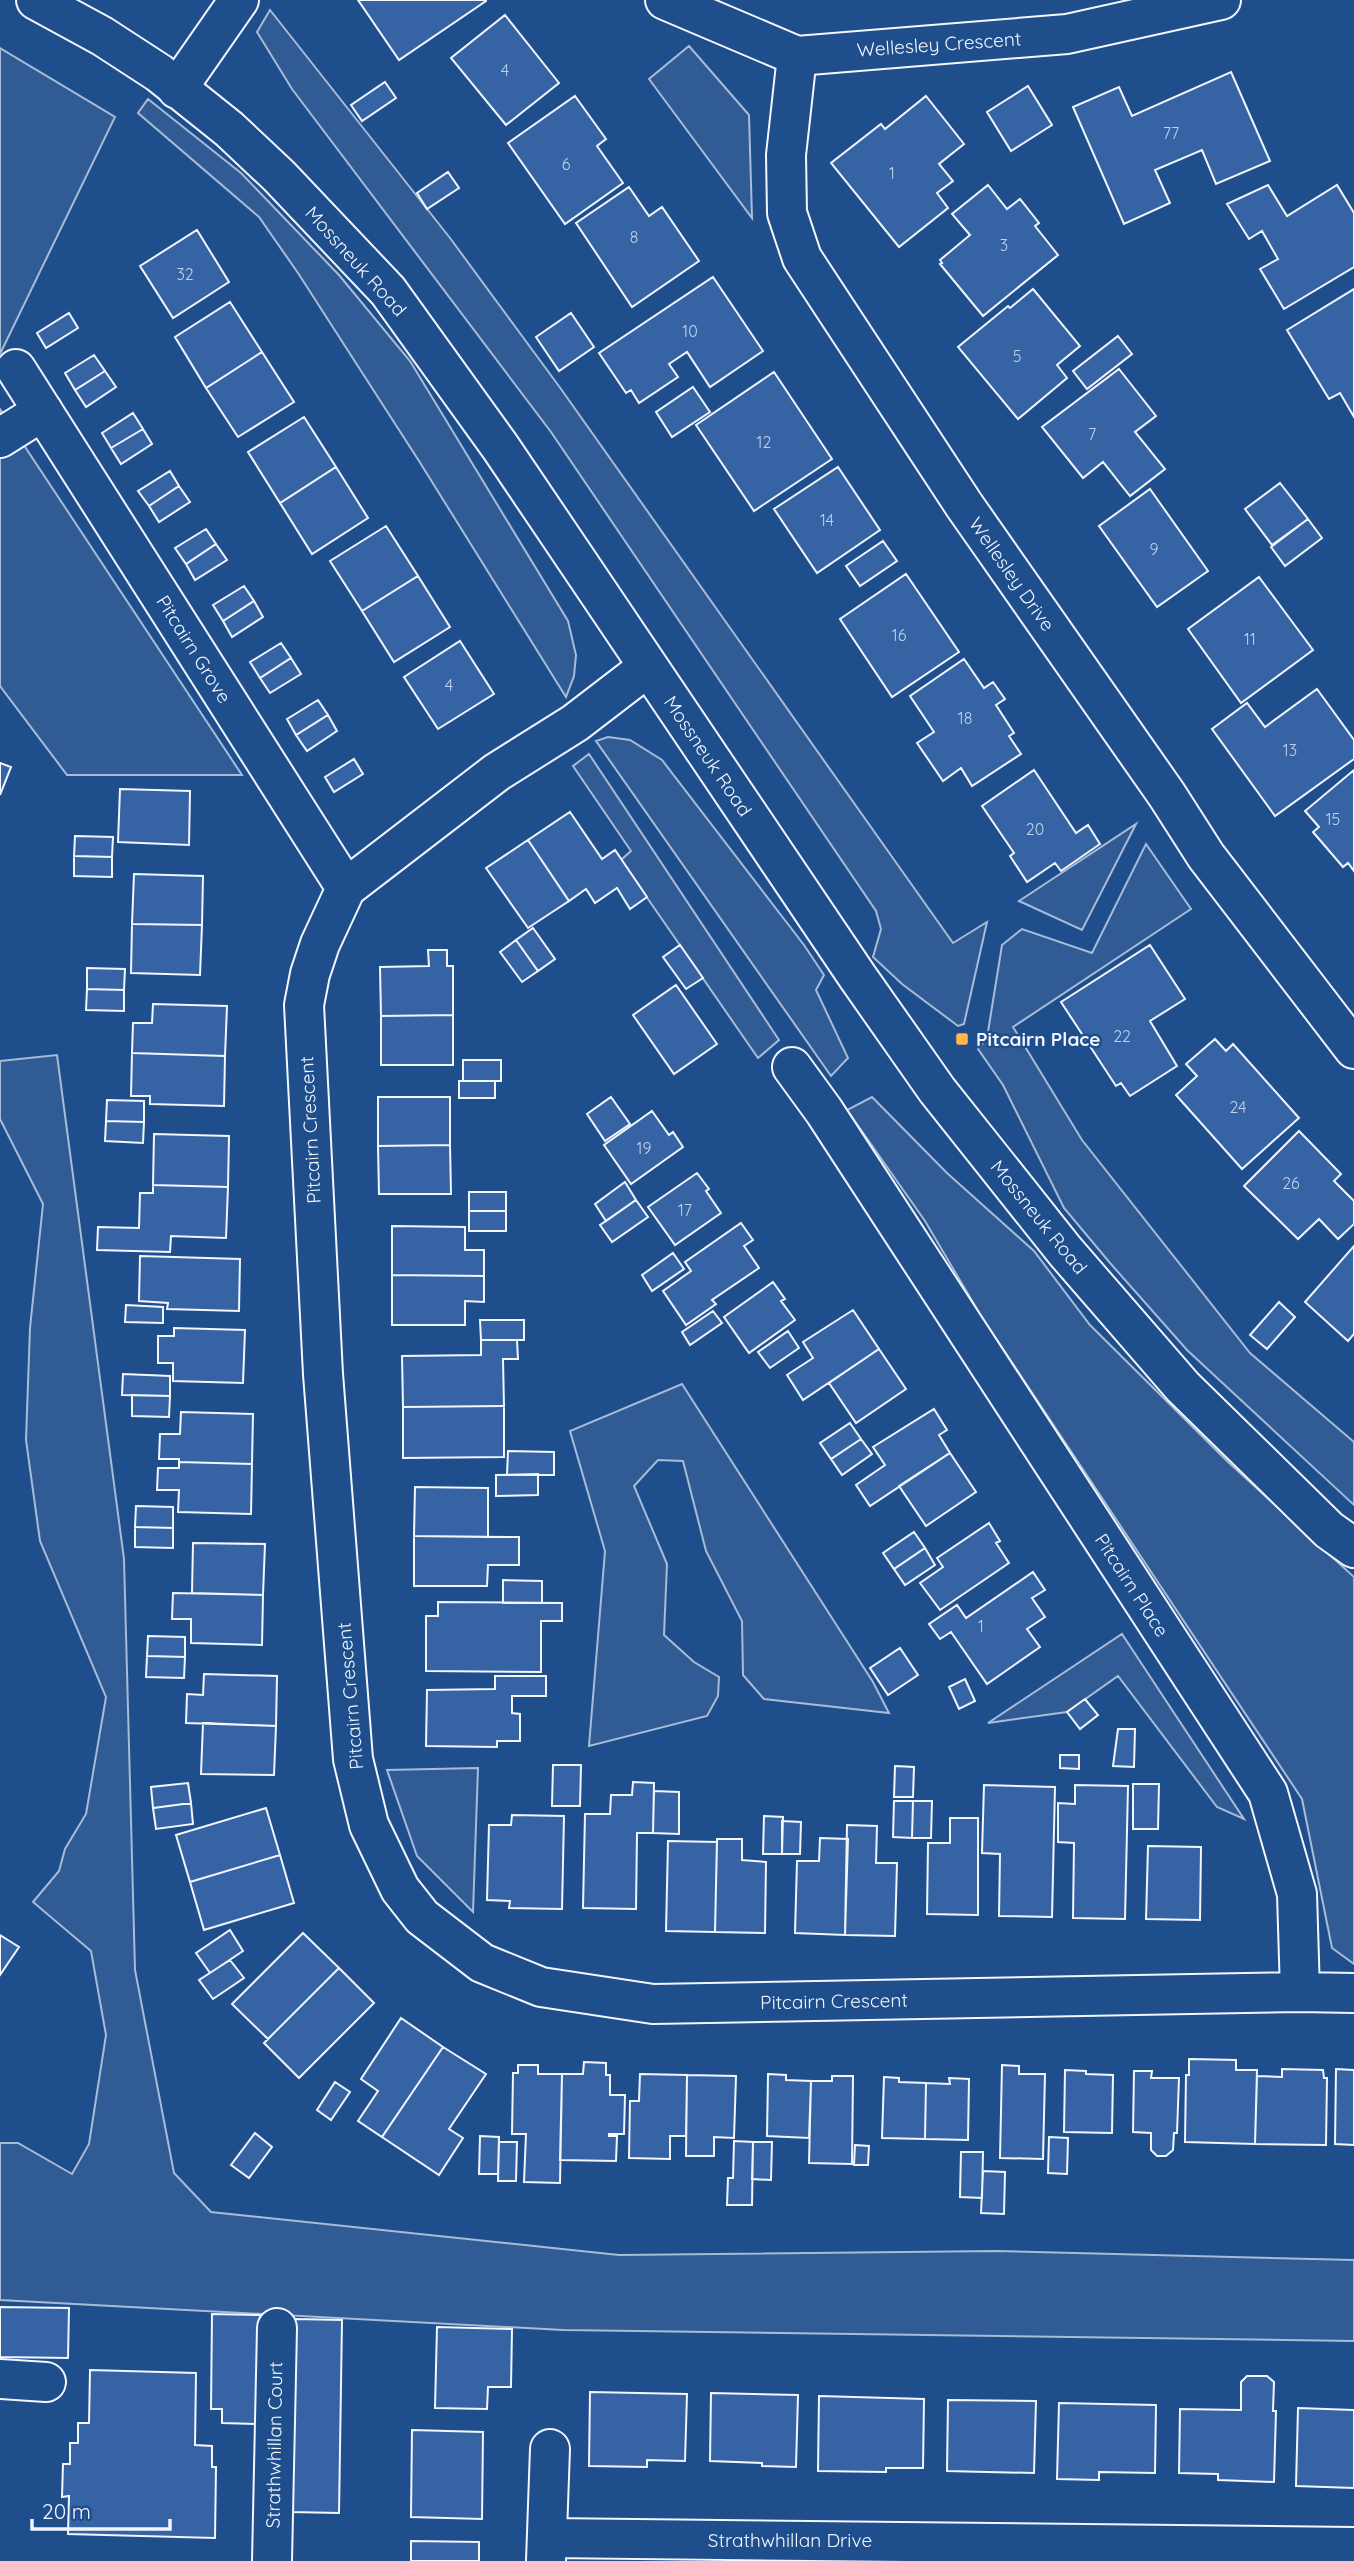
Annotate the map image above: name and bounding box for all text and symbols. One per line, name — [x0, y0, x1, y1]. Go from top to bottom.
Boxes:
street label: Wellesley Crescent — [856, 26, 1022, 62]
house number: 4 — [501, 60, 509, 80]
house number: 77 — [1163, 123, 1179, 143]
house number: 6 — [562, 154, 571, 174]
house number: 1 — [889, 163, 895, 183]
street label: Mossneuk Road — [300, 201, 412, 321]
house number: 8 — [630, 227, 638, 247]
house number: 3 — [1000, 235, 1008, 255]
house number: 32 — [176, 264, 194, 284]
house number: 10 — [682, 321, 698, 341]
house number: 5 — [1013, 346, 1021, 366]
house number: 7 — [1088, 424, 1096, 444]
house number: 12 — [757, 432, 772, 452]
house number: 14 — [820, 510, 834, 530]
street label: Wellesley Drive — [964, 512, 1060, 636]
house number: 9 — [1150, 539, 1159, 559]
street label: Pitcairn Grove — [151, 591, 237, 707]
house number: 16 — [892, 625, 907, 645]
house number: 11 — [1244, 629, 1256, 649]
house number: 4 — [445, 675, 453, 695]
street label: Mossneuk Road — [659, 691, 757, 821]
house number: 18 — [958, 708, 972, 728]
house number: 13 — [1283, 740, 1297, 760]
house number: 15 — [1326, 809, 1340, 829]
house number: 20 — [1026, 819, 1044, 839]
house number: 22 — [1113, 1026, 1131, 1046]
place label: Pitcairn Place — [976, 1027, 1100, 1051]
marker: Pitcairn Place — [954, 1031, 970, 1047]
street label: Pitcairn Crescent — [294, 1056, 326, 1204]
house number: 24 — [1229, 1097, 1247, 1117]
house number: 19 — [637, 1138, 651, 1158]
street label: Mossneuk Road — [986, 1155, 1092, 1279]
house number: 26 — [1282, 1173, 1300, 1193]
house number: 17 — [678, 1200, 692, 1220]
street label: Pitcairn Place — [1090, 1529, 1174, 1641]
house number: 1 — [978, 1616, 984, 1636]
street label: Pitcairn Crescent — [332, 1621, 368, 1771]
street label: Pitcairn Crescent — [760, 1988, 908, 2014]
street label: Strathwhillan Court — [261, 2361, 287, 2529]
scale bar — [32, 2488, 170, 2532]
text: 20 m — [42, 2498, 91, 2524]
street label: Strathwhillan Drive — [708, 2528, 872, 2552]

